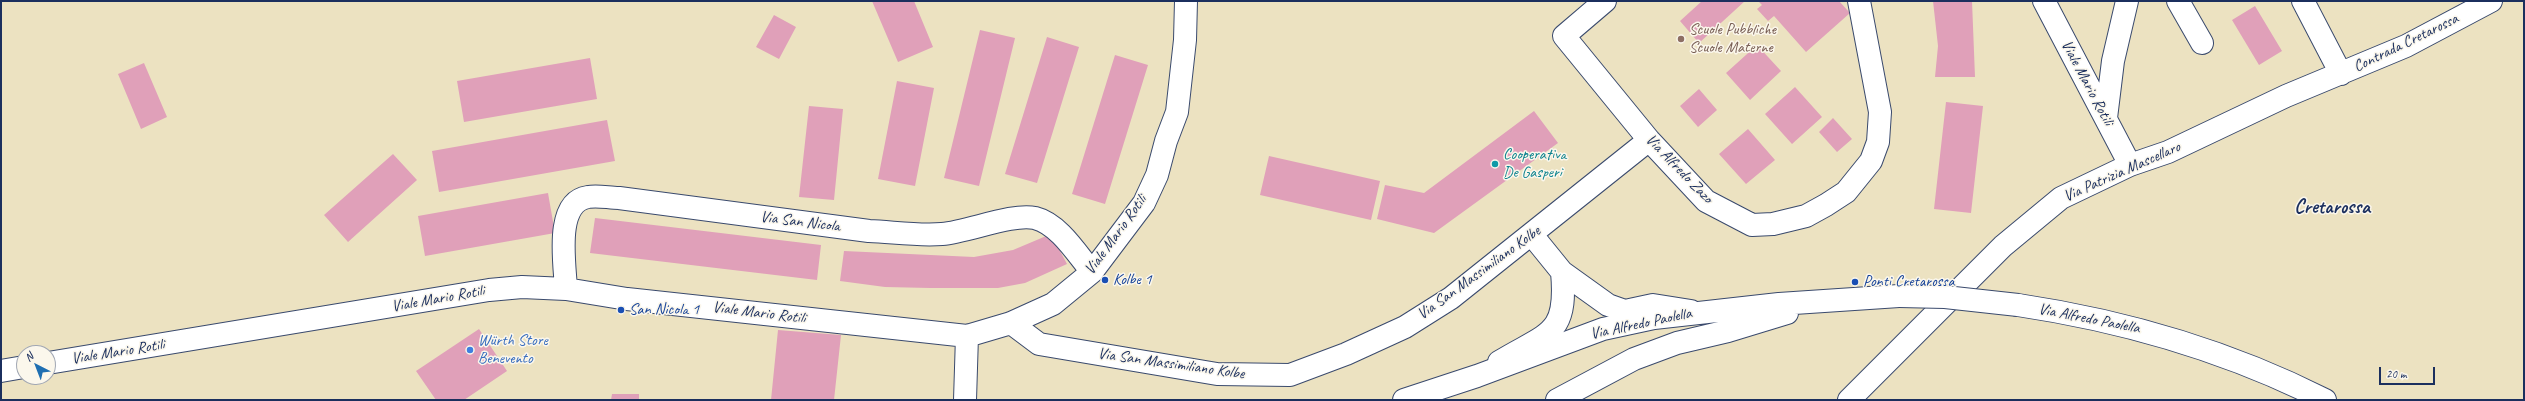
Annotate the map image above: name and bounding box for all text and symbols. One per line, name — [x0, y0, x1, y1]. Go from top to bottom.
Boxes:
street label: Contrada Cretarossa — [2351, 9, 2461, 77]
place label: Scuole Pubbliche Scuole Materne — [1689, 20, 1776, 58]
marker: Scuole Pubbliche Scuole Materne — [1676, 34, 1686, 44]
street label: Viale Mario Rotili — [2056, 37, 2118, 129]
street label: Via Alfredo Zazo — [1641, 130, 1717, 208]
street label: Via Patrizia Mascellaro — [2061, 138, 2183, 206]
place label: Cooperativa De Gasperi — [1503, 145, 1566, 183]
marker: Cooperativa De Gasperi — [1490, 159, 1500, 169]
street label: Viale Mario Rotili — [1081, 191, 1151, 279]
district label: Cretarossa — [2294, 196, 2370, 220]
street label: Via San Nicola — [759, 208, 841, 236]
street label: Via San Massimiliano Kolbe — [1414, 222, 1544, 324]
place label: Kolbe 1 — [1113, 270, 1152, 290]
place label: Ponti Cretarossa — [1863, 272, 1954, 292]
marker: Kolbe 1 — [1100, 275, 1110, 285]
marker: Ponti Cretarossa — [1850, 277, 1860, 287]
street label: Viale Mario Rotili — [390, 281, 486, 317]
street label: Viale Mario Rotili — [711, 298, 807, 328]
place label: San Nicola 1 — [629, 300, 699, 320]
street label: Via Alfredo Paolella — [2037, 300, 2141, 338]
street label: Via Alfredo Paolella — [1589, 304, 1693, 344]
marker: San Nicola 1 — [616, 305, 626, 315]
place label: Würth Store Benevento — [478, 331, 548, 369]
street label: Viale Mario Rotili — [70, 335, 166, 369]
street label: Via San Massimiliano Kolbe — [1097, 344, 1245, 384]
north arrow — [16, 345, 56, 385]
marker: Würth Store Benevento — [465, 345, 475, 355]
text: N — [21, 349, 36, 364]
scale bar — [2381, 359, 2437, 385]
text: 20 m — [2386, 366, 2406, 382]

